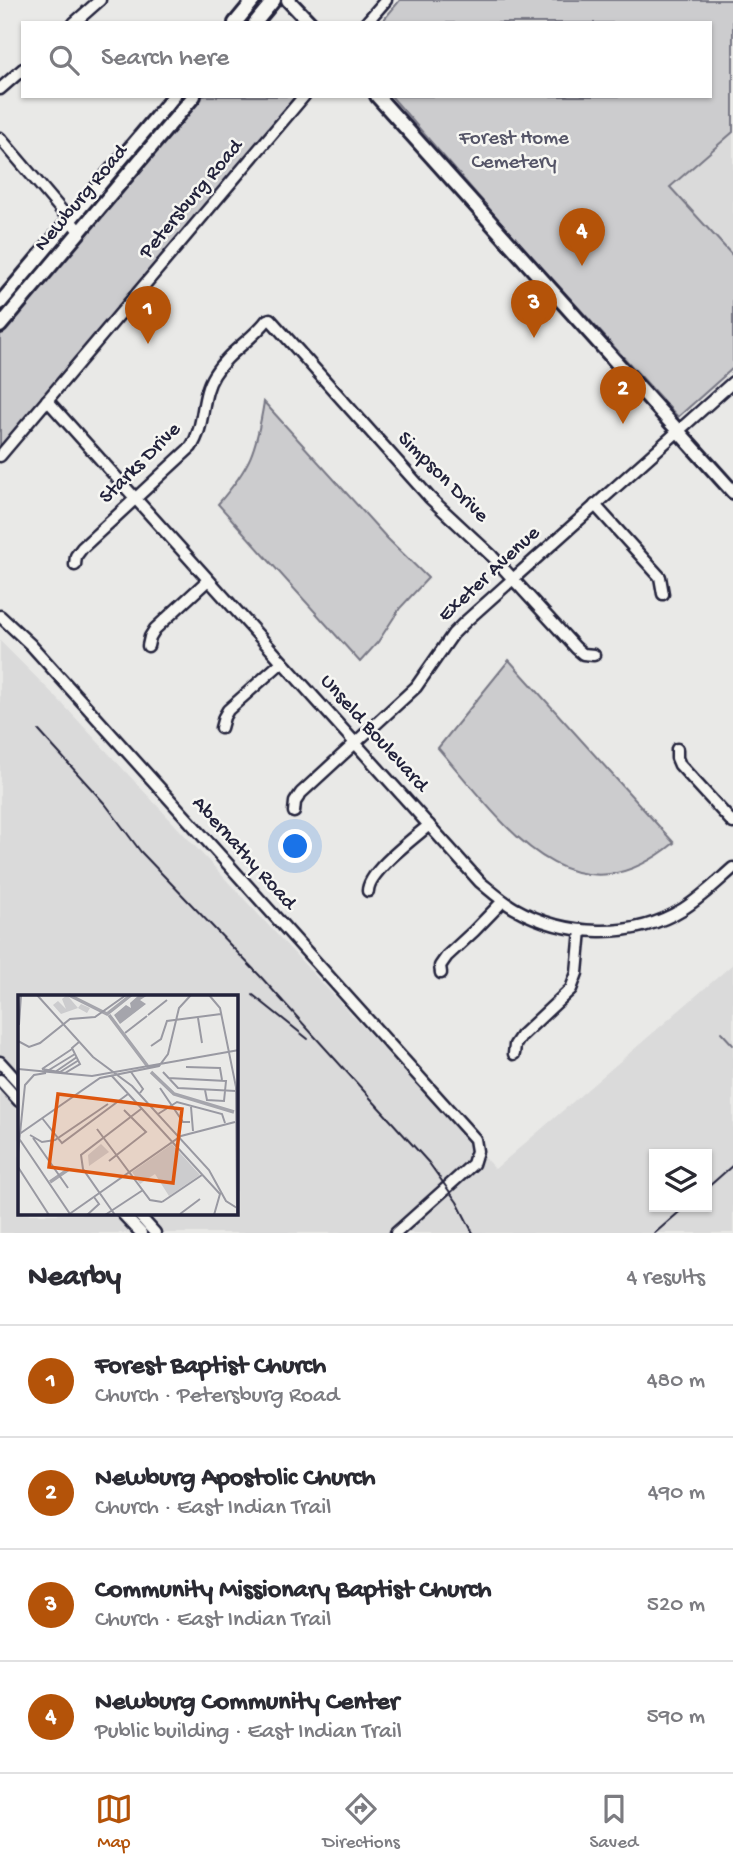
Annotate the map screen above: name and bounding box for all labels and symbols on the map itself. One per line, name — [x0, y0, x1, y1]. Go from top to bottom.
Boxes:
park label: Forest Home Cemetery — [458, 127, 570, 176]
street label: Petersburg Road — [134, 134, 250, 266]
street label: Newburg Road — [30, 139, 135, 258]
pin: 4 — [559, 208, 605, 266]
pin: 3 — [511, 280, 557, 338]
pin: 1 — [125, 286, 171, 344]
pin: 2 — [600, 366, 646, 424]
street label: Starks Drive — [95, 417, 188, 510]
street label: Simpson Drive — [391, 427, 494, 530]
street label: Exeter Avenue — [434, 521, 547, 628]
street label: Unseld Boulevard — [313, 670, 434, 799]
street label: Abernathy Road — [185, 792, 302, 917]
your location — [278, 829, 312, 863]
inset map — [18, 995, 238, 1216]

